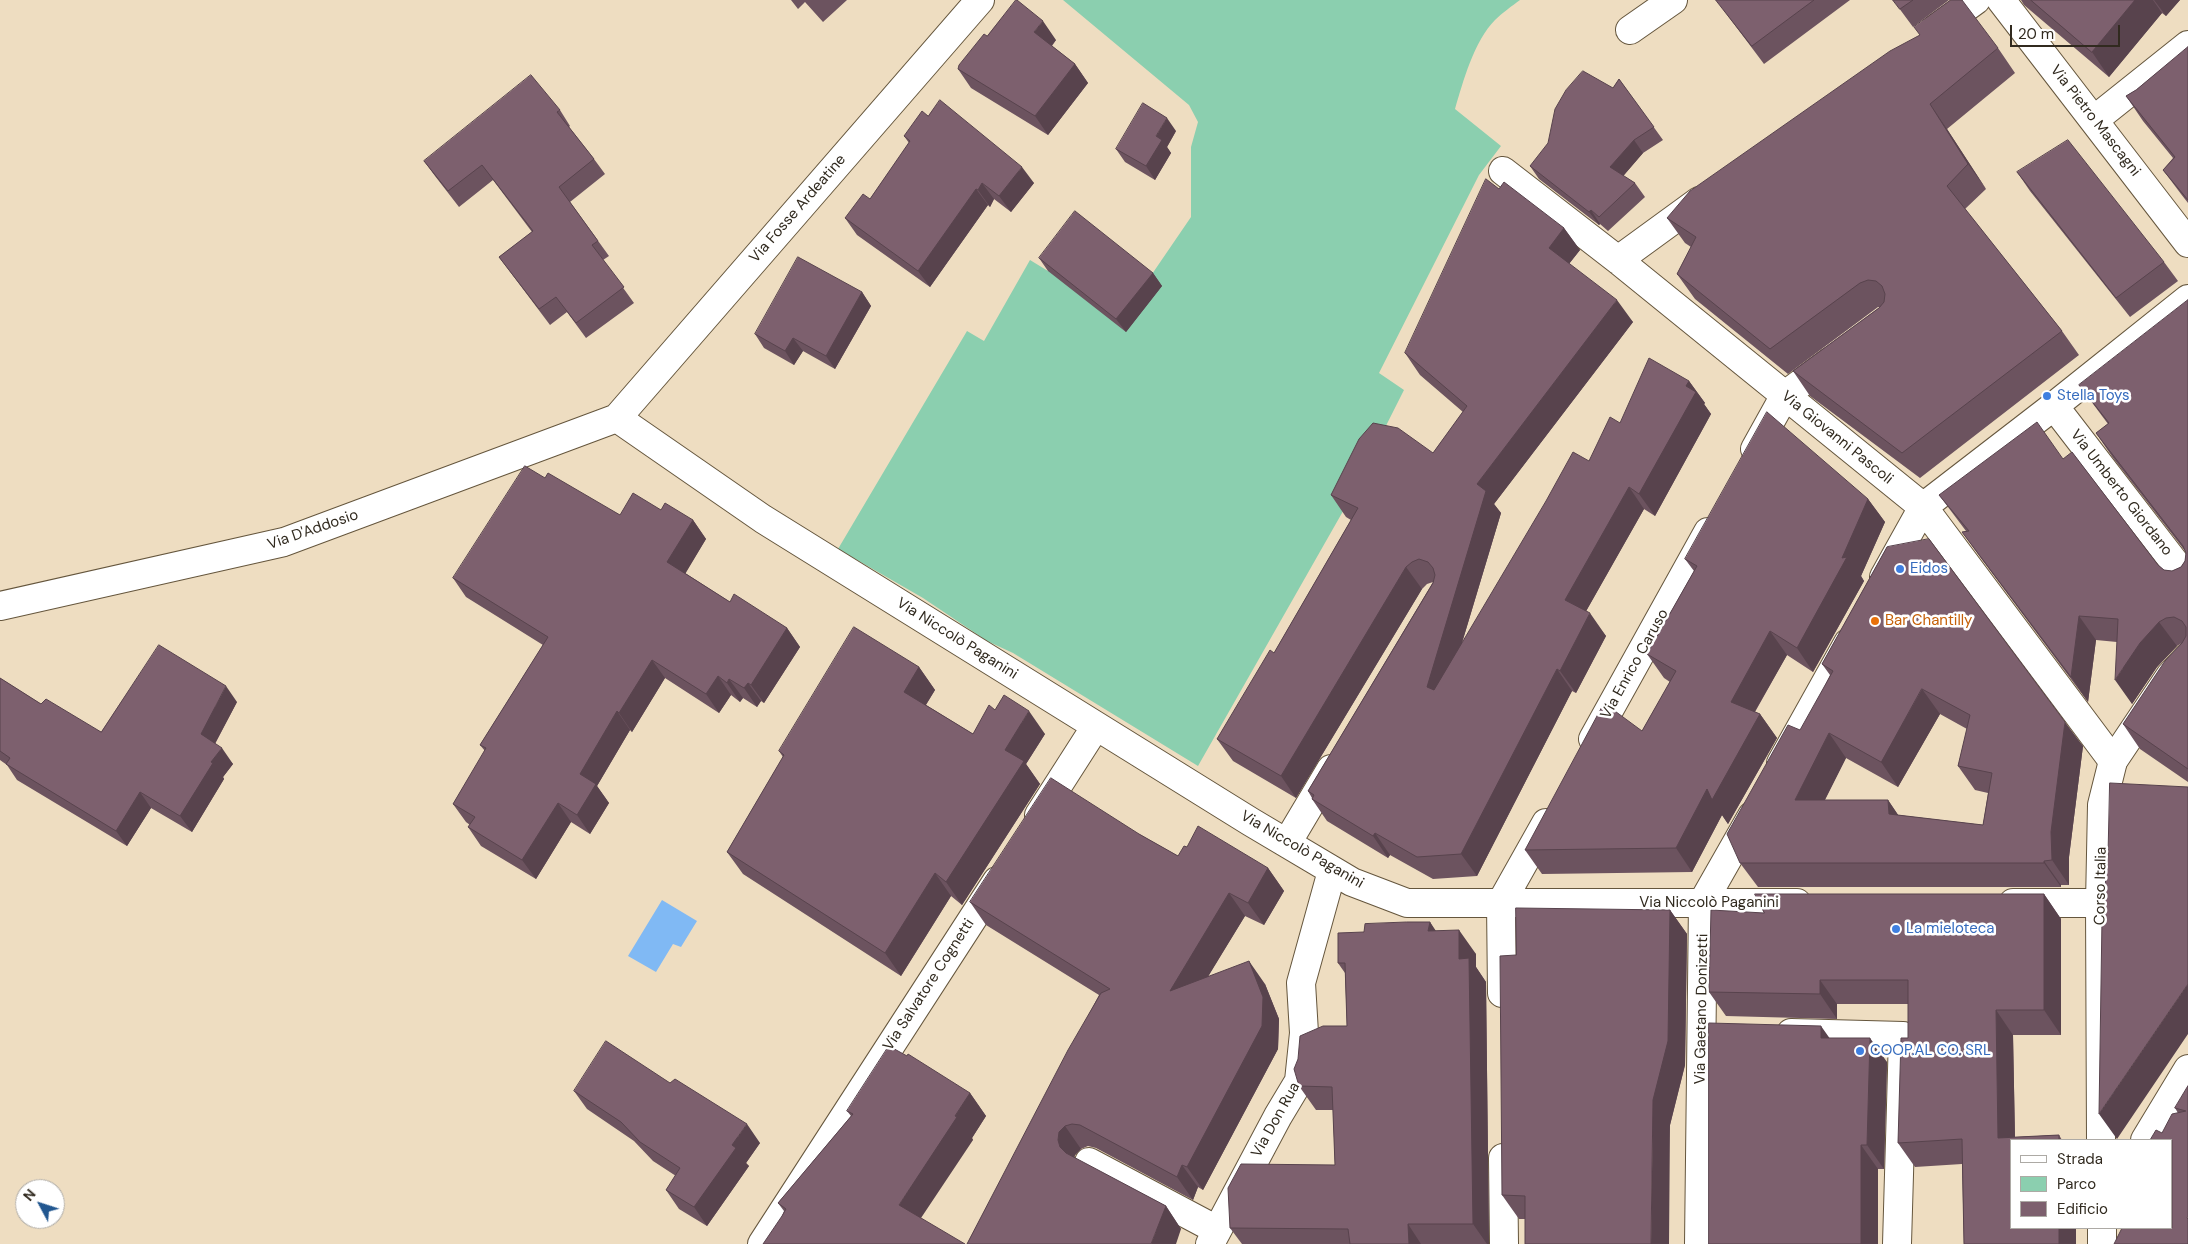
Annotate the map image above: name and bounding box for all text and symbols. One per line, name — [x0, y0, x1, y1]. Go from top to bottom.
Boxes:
scale bar — [2013, 15, 2123, 47]
text: 20 m — [2018, 24, 2054, 44]
street label: Via Pietro Mascagni — [2046, 62, 2144, 180]
street label: Via Fosse Ardeatine — [746, 151, 850, 267]
place label: Stella Toys — [2057, 387, 2130, 405]
street label: Via Giovanni Pascoli — [1778, 388, 1896, 488]
marker: Stella Toys — [2041, 390, 2053, 402]
street label: Via Umberto Giordano — [2066, 426, 2176, 560]
street label: Via D'Addosio — [265, 506, 361, 554]
place label: Eidos — [1910, 560, 1948, 578]
marker: Eidos — [1894, 563, 1906, 575]
street label: Via Niccolò Paganini — [893, 594, 1021, 684]
street label: Via Enrico Caruso — [1597, 606, 1673, 722]
place label: Bar Chantilly — [1885, 612, 1972, 630]
marker: Bar Chantilly — [1869, 615, 1881, 627]
street label: Via Niccolò Paganini — [1237, 807, 1367, 893]
street label: Corso Italia — [2091, 847, 2111, 925]
street label: Via Niccolò Paganini — [1639, 894, 1779, 912]
street label: Via Salvatore Cognetti — [880, 916, 978, 1054]
place label: La mieloteca — [1906, 920, 1994, 938]
marker: La mieloteca — [1890, 923, 1902, 935]
street label: Via Gaetano Donizetti — [1692, 933, 1712, 1085]
place label: COOP.AL CO. SRL — [1870, 1042, 1991, 1060]
marker: COOP.AL CO. SRL — [1854, 1045, 1866, 1057]
street label: Via Don Rua — [1248, 1079, 1304, 1161]
legend — [2010, 1139, 2173, 1229]
text: Strada — [2057, 1149, 2103, 1169]
text: Parco — [2057, 1174, 2096, 1194]
north arrow — [15, 1179, 65, 1229]
text: N — [19, 1185, 39, 1205]
text: Edificio — [2057, 1199, 2108, 1219]

